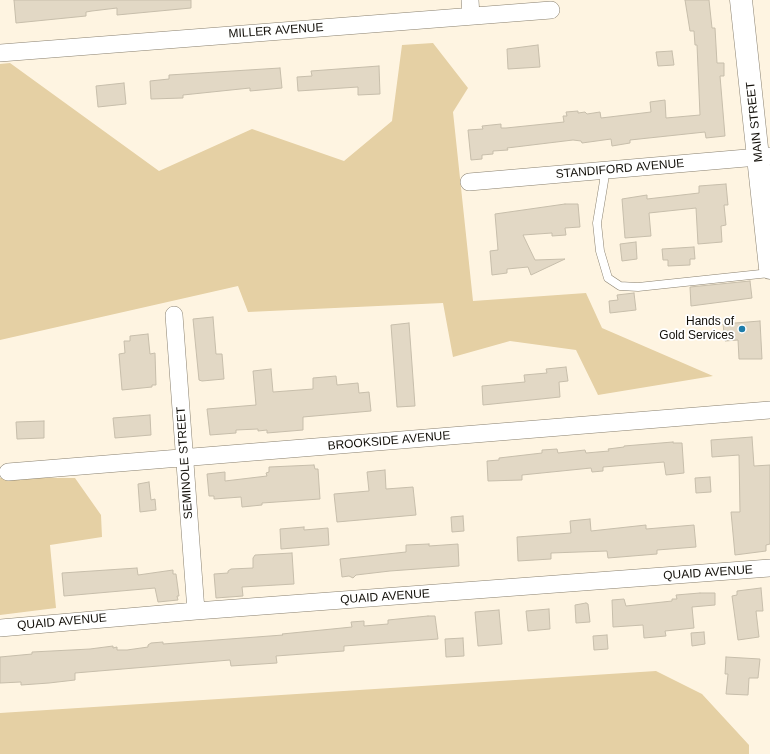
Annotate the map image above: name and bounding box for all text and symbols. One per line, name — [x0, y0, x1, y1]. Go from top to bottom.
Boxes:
street label: MILLER AVENUE — [228, 20, 324, 42]
street label: MAIN STREET — [744, 81, 766, 163]
street label: STANDIFORD AVENUE — [555, 156, 685, 182]
place label: Hands of Gold Services — [659, 315, 734, 343]
marker: Hands of Gold Services — [737, 324, 747, 334]
street label: SEMINOLE STREET — [174, 406, 196, 520]
street label: BROOKSIDE AVENUE — [327, 428, 451, 454]
street label: QUAID AVENUE — [663, 563, 753, 583]
street label: QUAID AVENUE — [340, 587, 430, 607]
street label: QUAID AVENUE — [17, 611, 107, 633]

